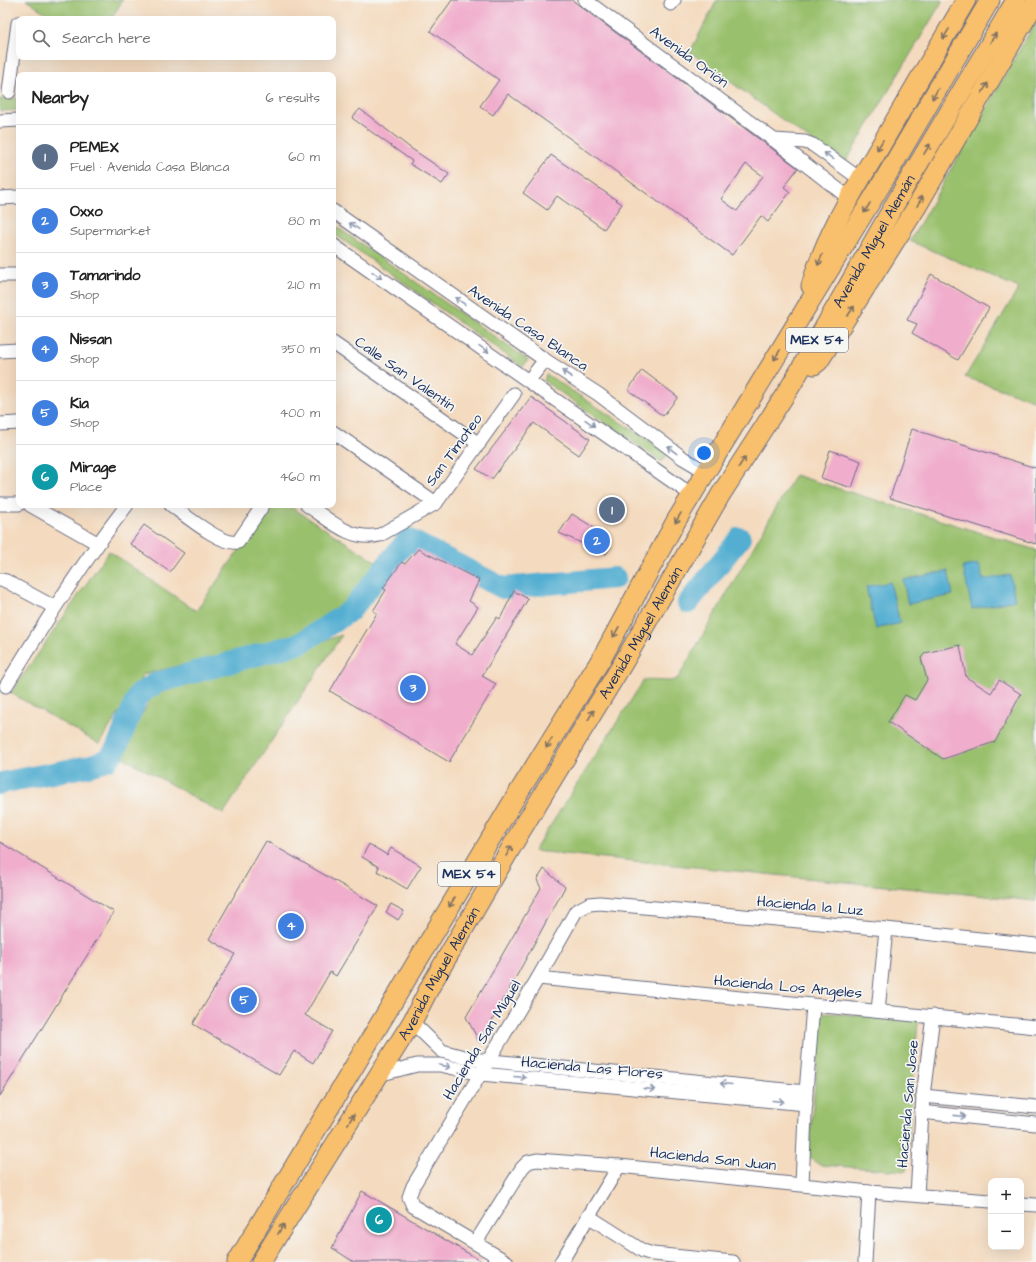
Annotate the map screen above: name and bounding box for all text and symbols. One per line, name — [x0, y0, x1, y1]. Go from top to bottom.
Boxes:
search box — [16, 16, 336, 60]
street label: Avenida Orión — [645, 21, 733, 93]
icon: search — [30, 27, 52, 49]
text: Search here — [62, 28, 151, 49]
one-way arrow — [942, 28, 950, 40]
one-way arrow — [990, 32, 998, 44]
one-way arrow — [982, 82, 990, 94]
text: Nearby — [32, 86, 89, 110]
one-way arrow — [930, 88, 938, 100]
text: 6 results — [265, 89, 320, 107]
text: PEMEX — [70, 137, 119, 158]
one-way arrow — [876, 139, 884, 151]
one-way arrow — [923, 144, 931, 155]
text: 1 — [44, 148, 46, 166]
text: 60 m — [288, 148, 320, 166]
one-way arrow — [823, 152, 834, 161]
text: Fuel · Avenida Casa Blanca — [70, 158, 229, 176]
street label: Avenida Miguel Alemán — [827, 170, 920, 311]
one-way arrow — [917, 195, 925, 207]
text: Oxxo — [70, 201, 103, 222]
one-way arrow — [863, 202, 871, 213]
text: 2 — [41, 212, 49, 230]
text: 80 m — [288, 212, 320, 230]
text: Supermarket — [70, 222, 151, 240]
one-way arrow — [348, 222, 359, 230]
one-way arrow — [815, 254, 823, 266]
text: Tamarindo — [70, 265, 140, 286]
one-way arrow — [371, 271, 382, 279]
text: 3 — [42, 276, 48, 294]
text: 210 m — [287, 276, 320, 294]
street label: Avenida Casa Blanca — [464, 280, 593, 376]
text: Shop — [70, 286, 99, 304]
one-way arrow — [455, 297, 466, 305]
one-way arrow — [847, 306, 855, 317]
road number: MEX 54 — [786, 328, 848, 352]
text: Nissan — [70, 329, 112, 350]
street label: Calle San Valentín — [350, 331, 460, 417]
text: 4 — [41, 340, 49, 358]
text: 350 m — [281, 340, 320, 358]
one-way arrow — [478, 345, 489, 353]
one-way arrow — [773, 349, 781, 361]
text: Shop — [70, 350, 99, 368]
one-way arrow — [561, 370, 573, 378]
text: Kia — [70, 393, 89, 414]
text: 5 — [40, 404, 50, 422]
text: 400 m — [279, 404, 320, 422]
street label: San Timoteo — [420, 409, 488, 491]
text: Shop — [70, 414, 99, 432]
one-way arrow — [584, 419, 595, 427]
your location — [694, 443, 714, 463]
one-way arrow — [667, 446, 678, 454]
text: Mirage — [70, 457, 116, 478]
one-way arrow — [738, 457, 746, 468]
text: 6 — [41, 468, 49, 486]
text: 460 m — [279, 468, 320, 486]
text: Place — [70, 478, 102, 496]
pin: 1 — [599, 495, 625, 525]
one-way arrow — [673, 512, 681, 524]
pin: 2 — [584, 526, 610, 556]
street label: Avenida Miguel Alemán — [593, 562, 688, 703]
one-way arrow — [612, 626, 619, 638]
pin: 3 — [400, 673, 426, 703]
one-way arrow — [588, 709, 596, 721]
one-way arrow — [545, 737, 553, 748]
one-way arrow — [506, 845, 514, 857]
road number: MEX 54 — [438, 862, 500, 886]
street label: Hacienda la Luz — [756, 891, 865, 921]
one-way arrow — [448, 896, 456, 908]
street label: Avenida Miguel Alemán — [393, 902, 485, 1044]
pin: 4 — [278, 911, 304, 941]
street label: Hacienda Los Angeles — [713, 970, 863, 1005]
street label: Hacienda San Miguel — [438, 976, 527, 1105]
pin: 5 — [231, 985, 257, 1015]
street label: Hacienda San Jose — [892, 1039, 924, 1169]
street label: Hacienda Las Flores — [520, 1051, 664, 1085]
one-way arrow — [438, 1062, 451, 1070]
one-way arrow — [513, 1074, 526, 1081]
one-way arrow — [719, 1080, 732, 1088]
one-way arrow — [642, 1086, 655, 1093]
one-way arrow — [771, 1097, 784, 1105]
one-way arrow — [953, 1112, 966, 1120]
one-way arrow — [347, 1113, 355, 1125]
street label: Hacienda San Juan — [649, 1142, 778, 1176]
map controls — [988, 1178, 1024, 1250]
button: + — [988, 1178, 1024, 1214]
pin: 6 — [366, 1205, 392, 1235]
button: − — [988, 1214, 1024, 1250]
one-way arrow — [278, 1223, 286, 1235]

